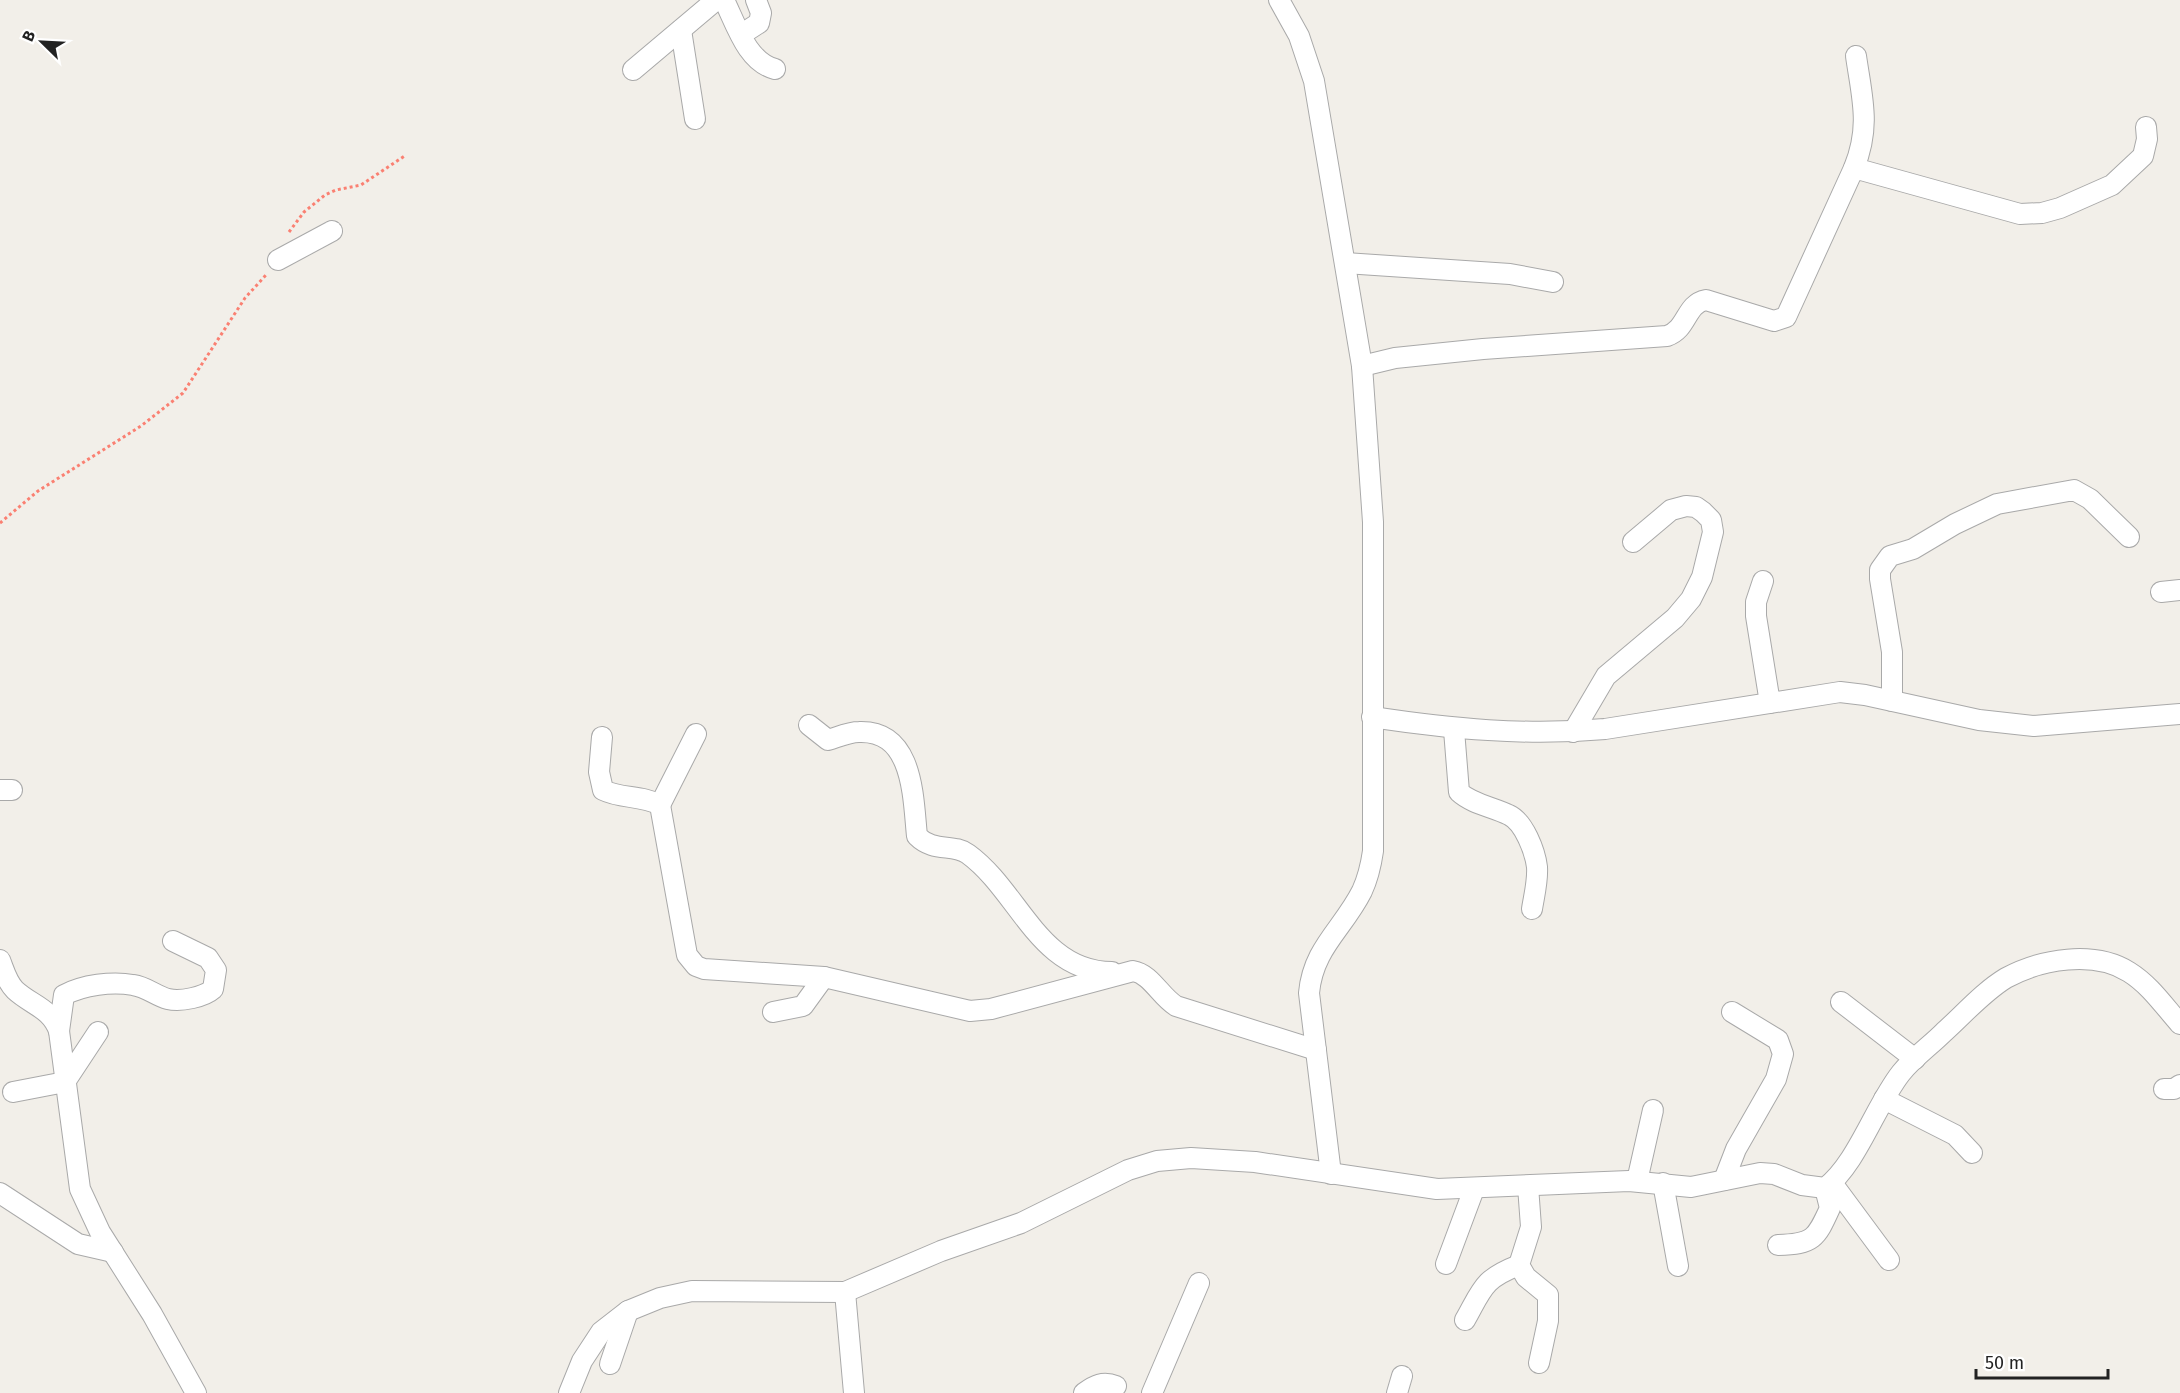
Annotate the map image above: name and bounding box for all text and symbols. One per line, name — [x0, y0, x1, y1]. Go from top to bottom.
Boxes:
north arrow — [12, 12, 72, 72]
text: B — [18, 28, 39, 44]
scale bar — [1976, 1342, 2108, 1380]
text: 50 m — [1985, 1352, 2024, 1374]

